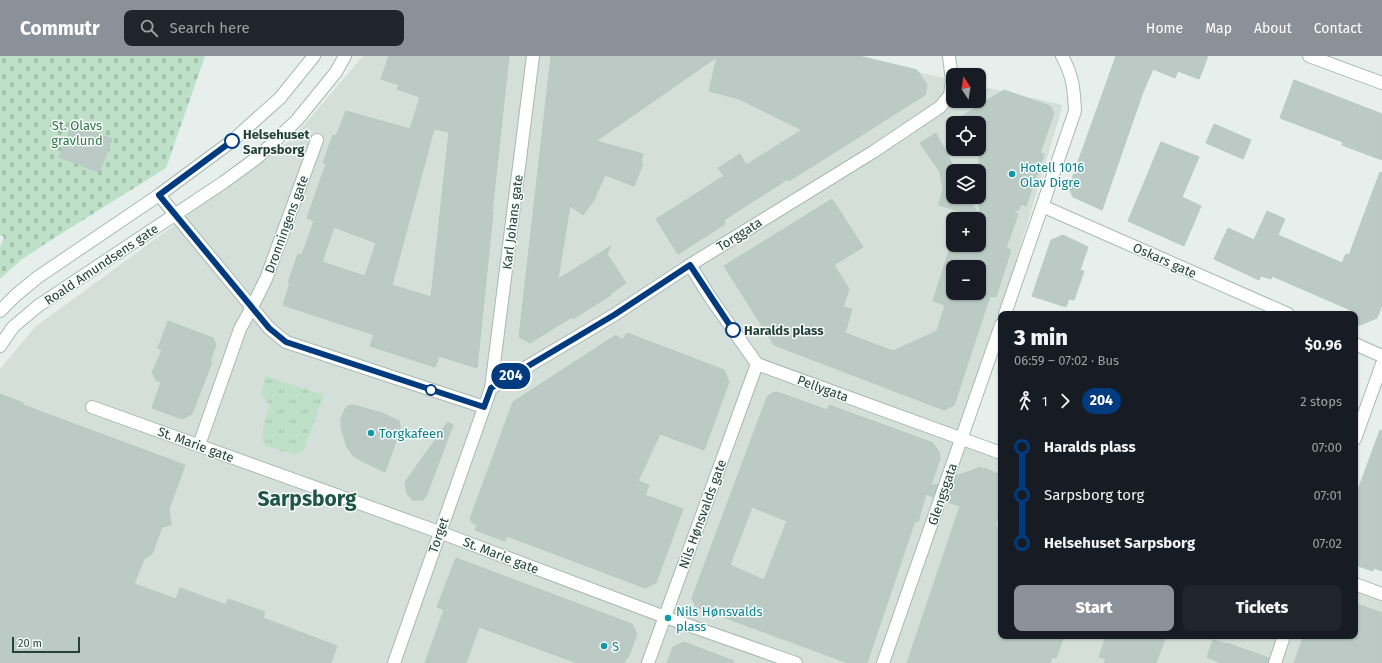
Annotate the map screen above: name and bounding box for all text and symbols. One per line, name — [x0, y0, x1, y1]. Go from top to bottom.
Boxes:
search box — [124, 10, 404, 46]
text: Commutr — [20, 17, 100, 40]
icon: search — [138, 17, 160, 39]
text: Search here — [170, 19, 250, 37]
text: Home — [1146, 20, 1183, 37]
text: Map — [1205, 20, 1232, 37]
text: About — [1254, 20, 1292, 37]
text: Contact — [1314, 20, 1362, 37]
north arrow — [946, 68, 986, 108]
map controls — [946, 68, 986, 300]
button: locate — [946, 116, 986, 156]
park label: St. Olavs gravlund — [51, 118, 103, 148]
place label: Helsehuset Sarpsborg — [243, 127, 311, 157]
marker: Helsehuset Sarpsborg — [224, 133, 240, 149]
place label: Hotell 1016 Olav Digre — [1020, 160, 1084, 190]
button: layers — [946, 164, 986, 204]
marker: Hotell 1016 Olav Digre — [1007, 169, 1017, 179]
street label: Dronningens gate — [262, 173, 311, 275]
street label: Karl Johans gate — [499, 174, 526, 270]
button: + — [946, 212, 986, 252]
street label: Torggata — [714, 215, 765, 254]
street label: Roald Amundsens gate — [42, 221, 161, 308]
street label: Oskars gate — [1131, 240, 1199, 281]
button: − — [946, 260, 986, 300]
marker: Haralds plass — [725, 322, 741, 338]
place label: Haralds plass — [744, 323, 824, 338]
text: 3 min — [1014, 324, 1068, 351]
text: $0.96 — [1305, 336, 1342, 354]
text: 06:59 – 07:02 · Bus — [1014, 353, 1119, 368]
line badge: 204 — [488, 363, 534, 389]
text: 204 — [499, 367, 523, 384]
street label: Pellygata — [795, 372, 850, 405]
unlabelled marker — [425, 384, 437, 396]
icon: walk — [1014, 390, 1036, 412]
icon: forward — [1054, 390, 1076, 412]
text: 204 — [1090, 392, 1113, 409]
text: 1 — [1042, 394, 1048, 409]
text: 2 stops — [1300, 394, 1342, 409]
street label: St. Marie gate — [156, 424, 236, 465]
place label: Torgkafeen — [379, 426, 444, 441]
marker: Torgkafeen — [366, 428, 376, 438]
text: Haralds plass — [1044, 438, 1136, 456]
text: 07:00 — [1312, 440, 1342, 455]
street label: Nils Hønsvalds gate — [676, 458, 729, 571]
street label: Glengsgata — [925, 461, 960, 527]
district label: Sarpsborg — [257, 486, 357, 512]
text: Sarpsborg torg — [1044, 486, 1144, 504]
text: 07:01 — [1314, 488, 1342, 503]
street label: Torget — [425, 515, 452, 555]
street label: St. Marie gate — [461, 534, 541, 577]
text: Helsehuset Sarpsborg — [1044, 534, 1195, 552]
text: 07:02 — [1313, 536, 1342, 551]
button: Start — [1014, 585, 1174, 631]
button: Tickets — [1182, 585, 1342, 631]
place label: Nils Hønsvalds plass — [676, 604, 763, 634]
marker: Nils Hønsvalds plass — [663, 613, 673, 623]
scale bar — [12, 635, 80, 654]
text: 20 m — [18, 637, 42, 650]
place label: S — [612, 639, 619, 654]
marker: S — [599, 641, 609, 651]

